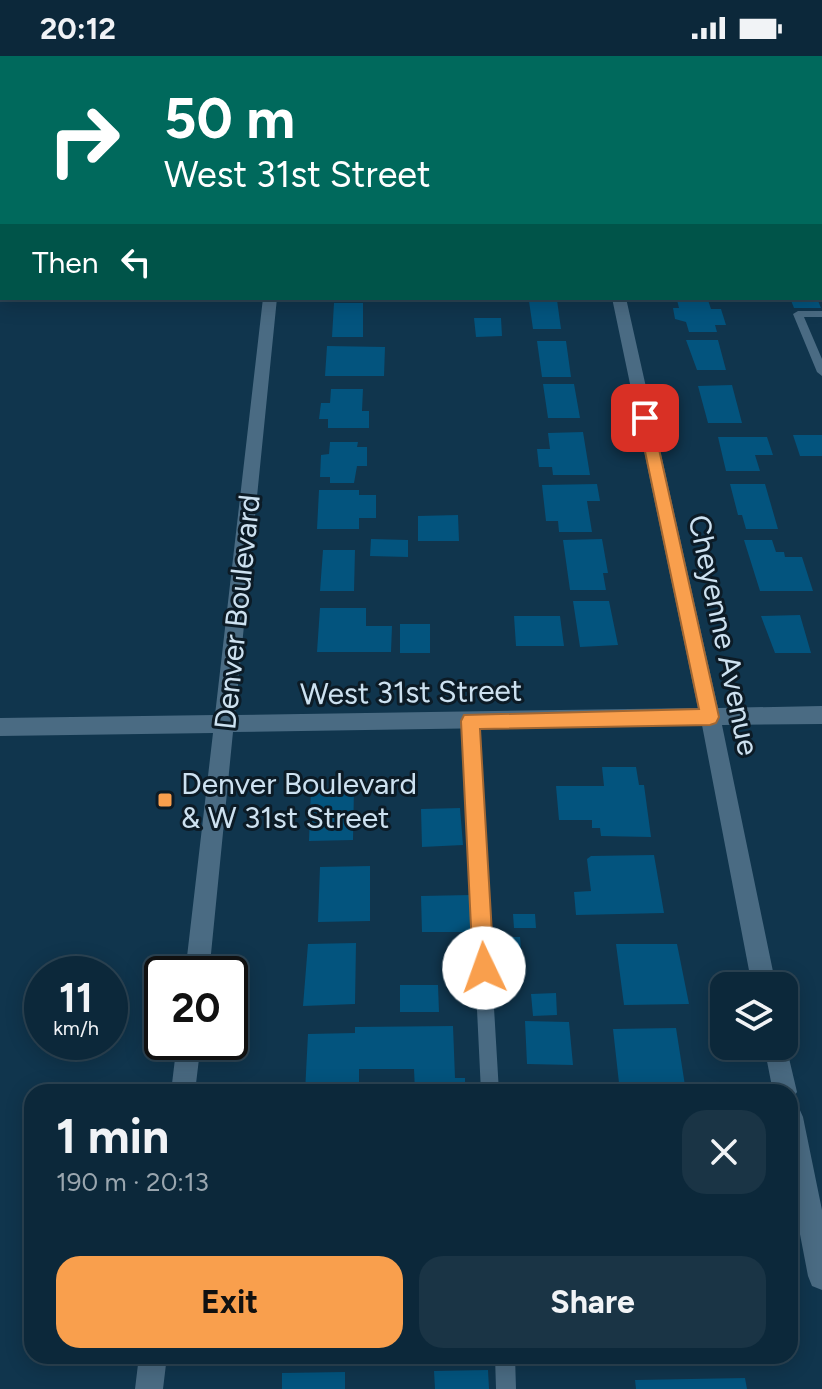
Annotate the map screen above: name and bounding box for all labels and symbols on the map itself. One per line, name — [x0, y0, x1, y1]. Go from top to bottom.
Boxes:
pin — [611, 384, 679, 452]
street label: Denver Boulevard — [206, 493, 268, 731]
street label: Cheyenne Avenue — [680, 511, 768, 759]
street label: West 31st Street — [300, 672, 522, 712]
place label: Denver Boulevard & W 31st Street — [181, 765, 417, 836]
marker: Denver Boulevard & W 31st Street — [156, 791, 174, 809]
position arrow — [442, 926, 526, 1010]
speed limit sign: 20 — [144, 956, 248, 1060]

